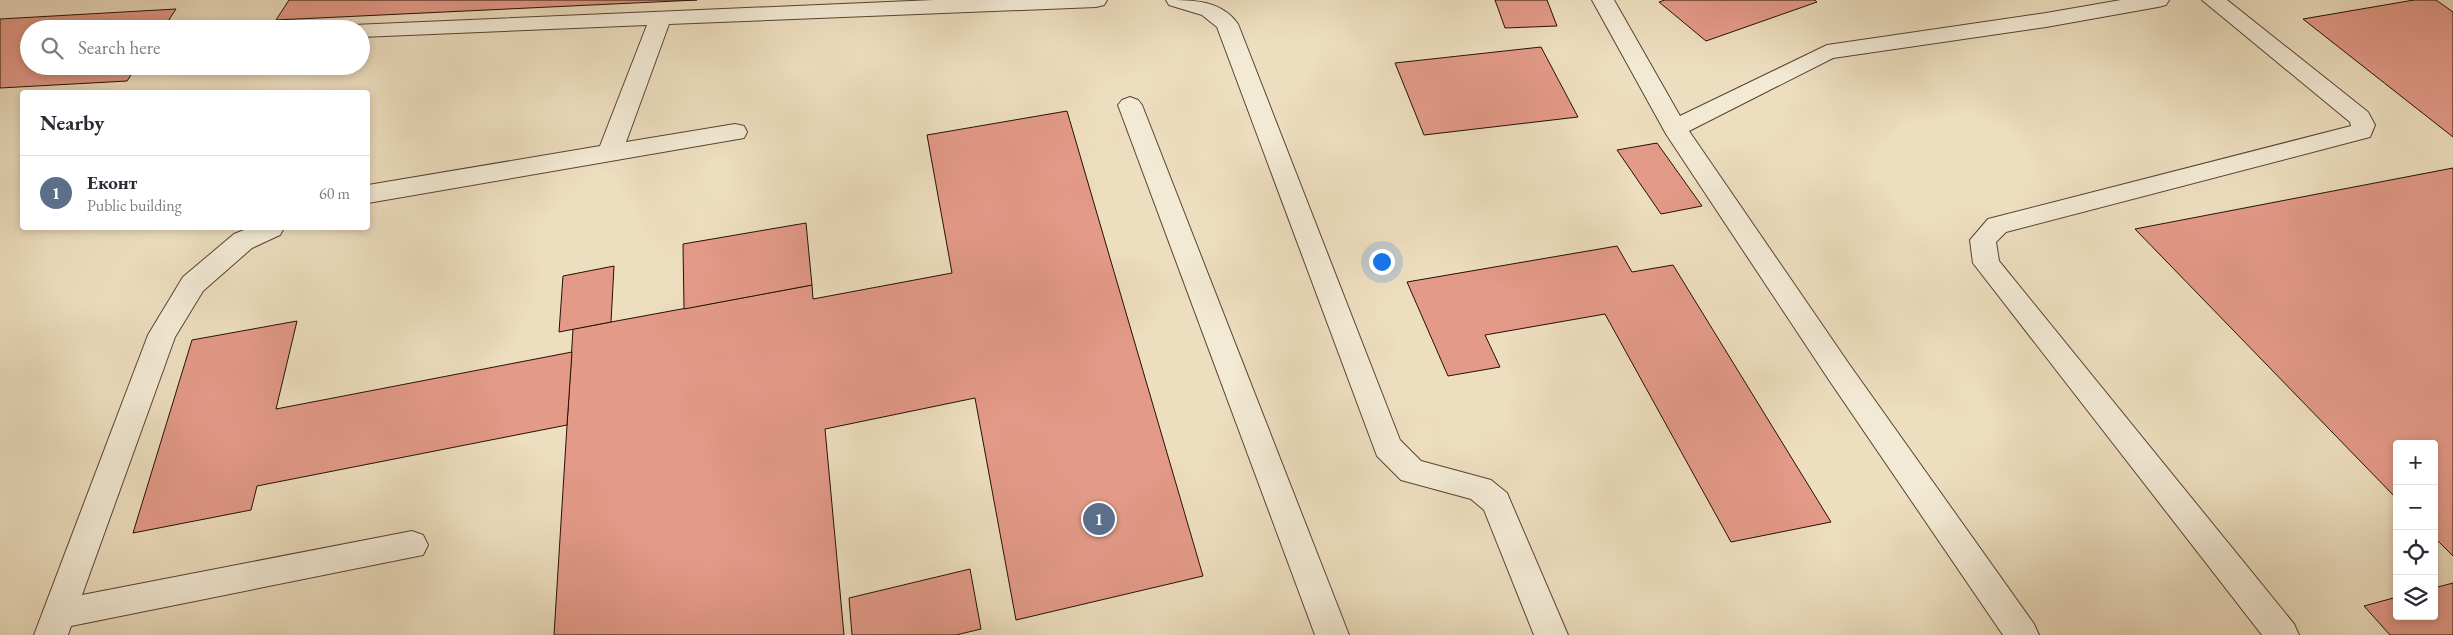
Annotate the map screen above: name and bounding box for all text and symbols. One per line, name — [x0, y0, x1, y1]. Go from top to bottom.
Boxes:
search box — [20, 20, 370, 75]
icon: search — [38, 34, 66, 62]
text: Search here — [78, 35, 160, 60]
text: Nearby — [40, 109, 104, 136]
text: Еконт — [87, 170, 137, 195]
text: 1 — [52, 183, 60, 204]
text: 60 m — [319, 183, 350, 204]
text: Public building — [87, 195, 182, 216]
your location — [1369, 249, 1395, 275]
map controls — [2393, 440, 2438, 620]
button: + — [2393, 440, 2438, 485]
button: − — [2393, 485, 2438, 530]
pin: 1 — [1083, 500, 1115, 538]
button: locate — [2393, 530, 2438, 575]
button: layers — [2393, 575, 2438, 620]

